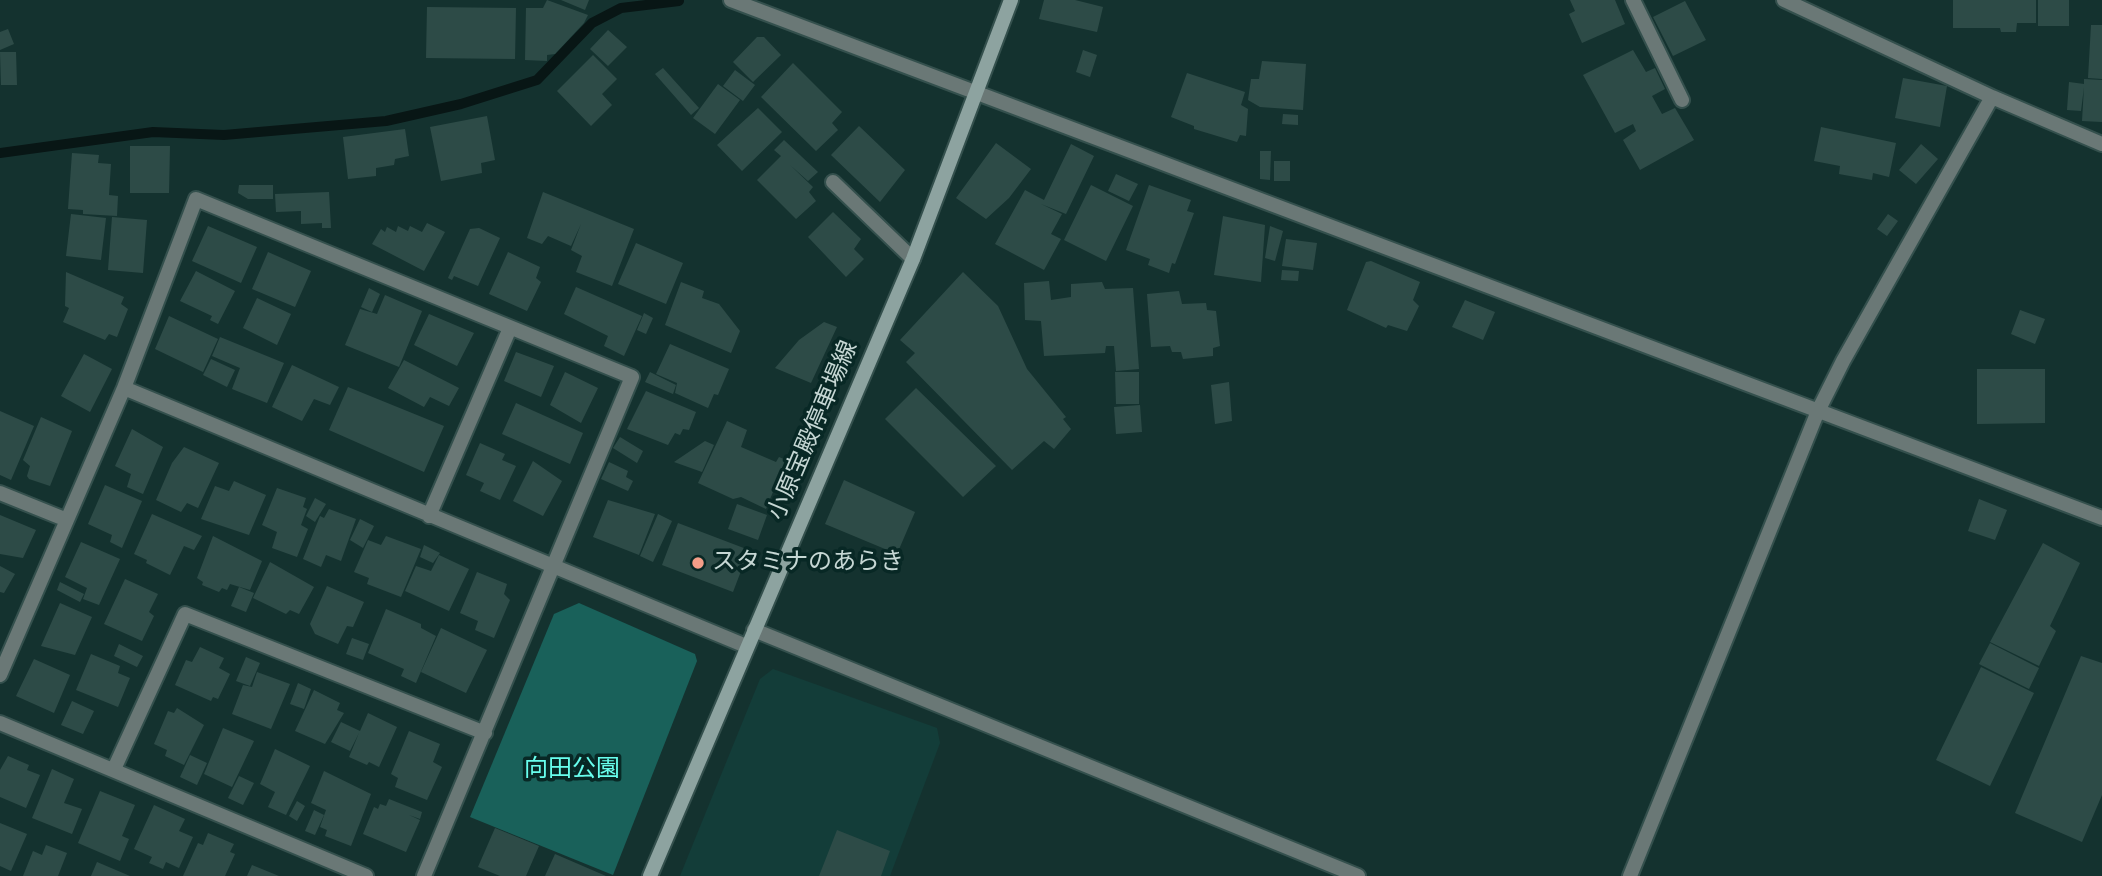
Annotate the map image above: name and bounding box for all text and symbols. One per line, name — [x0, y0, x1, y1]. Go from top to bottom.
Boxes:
street label: 小原宝殿停車場線 — [763, 337, 865, 525]
place label: スタミナのあらき — [712, 549, 904, 577]
marker: スタミナのあらき — [690, 555, 706, 571]
park label: 向田公園 — [524, 756, 620, 784]

